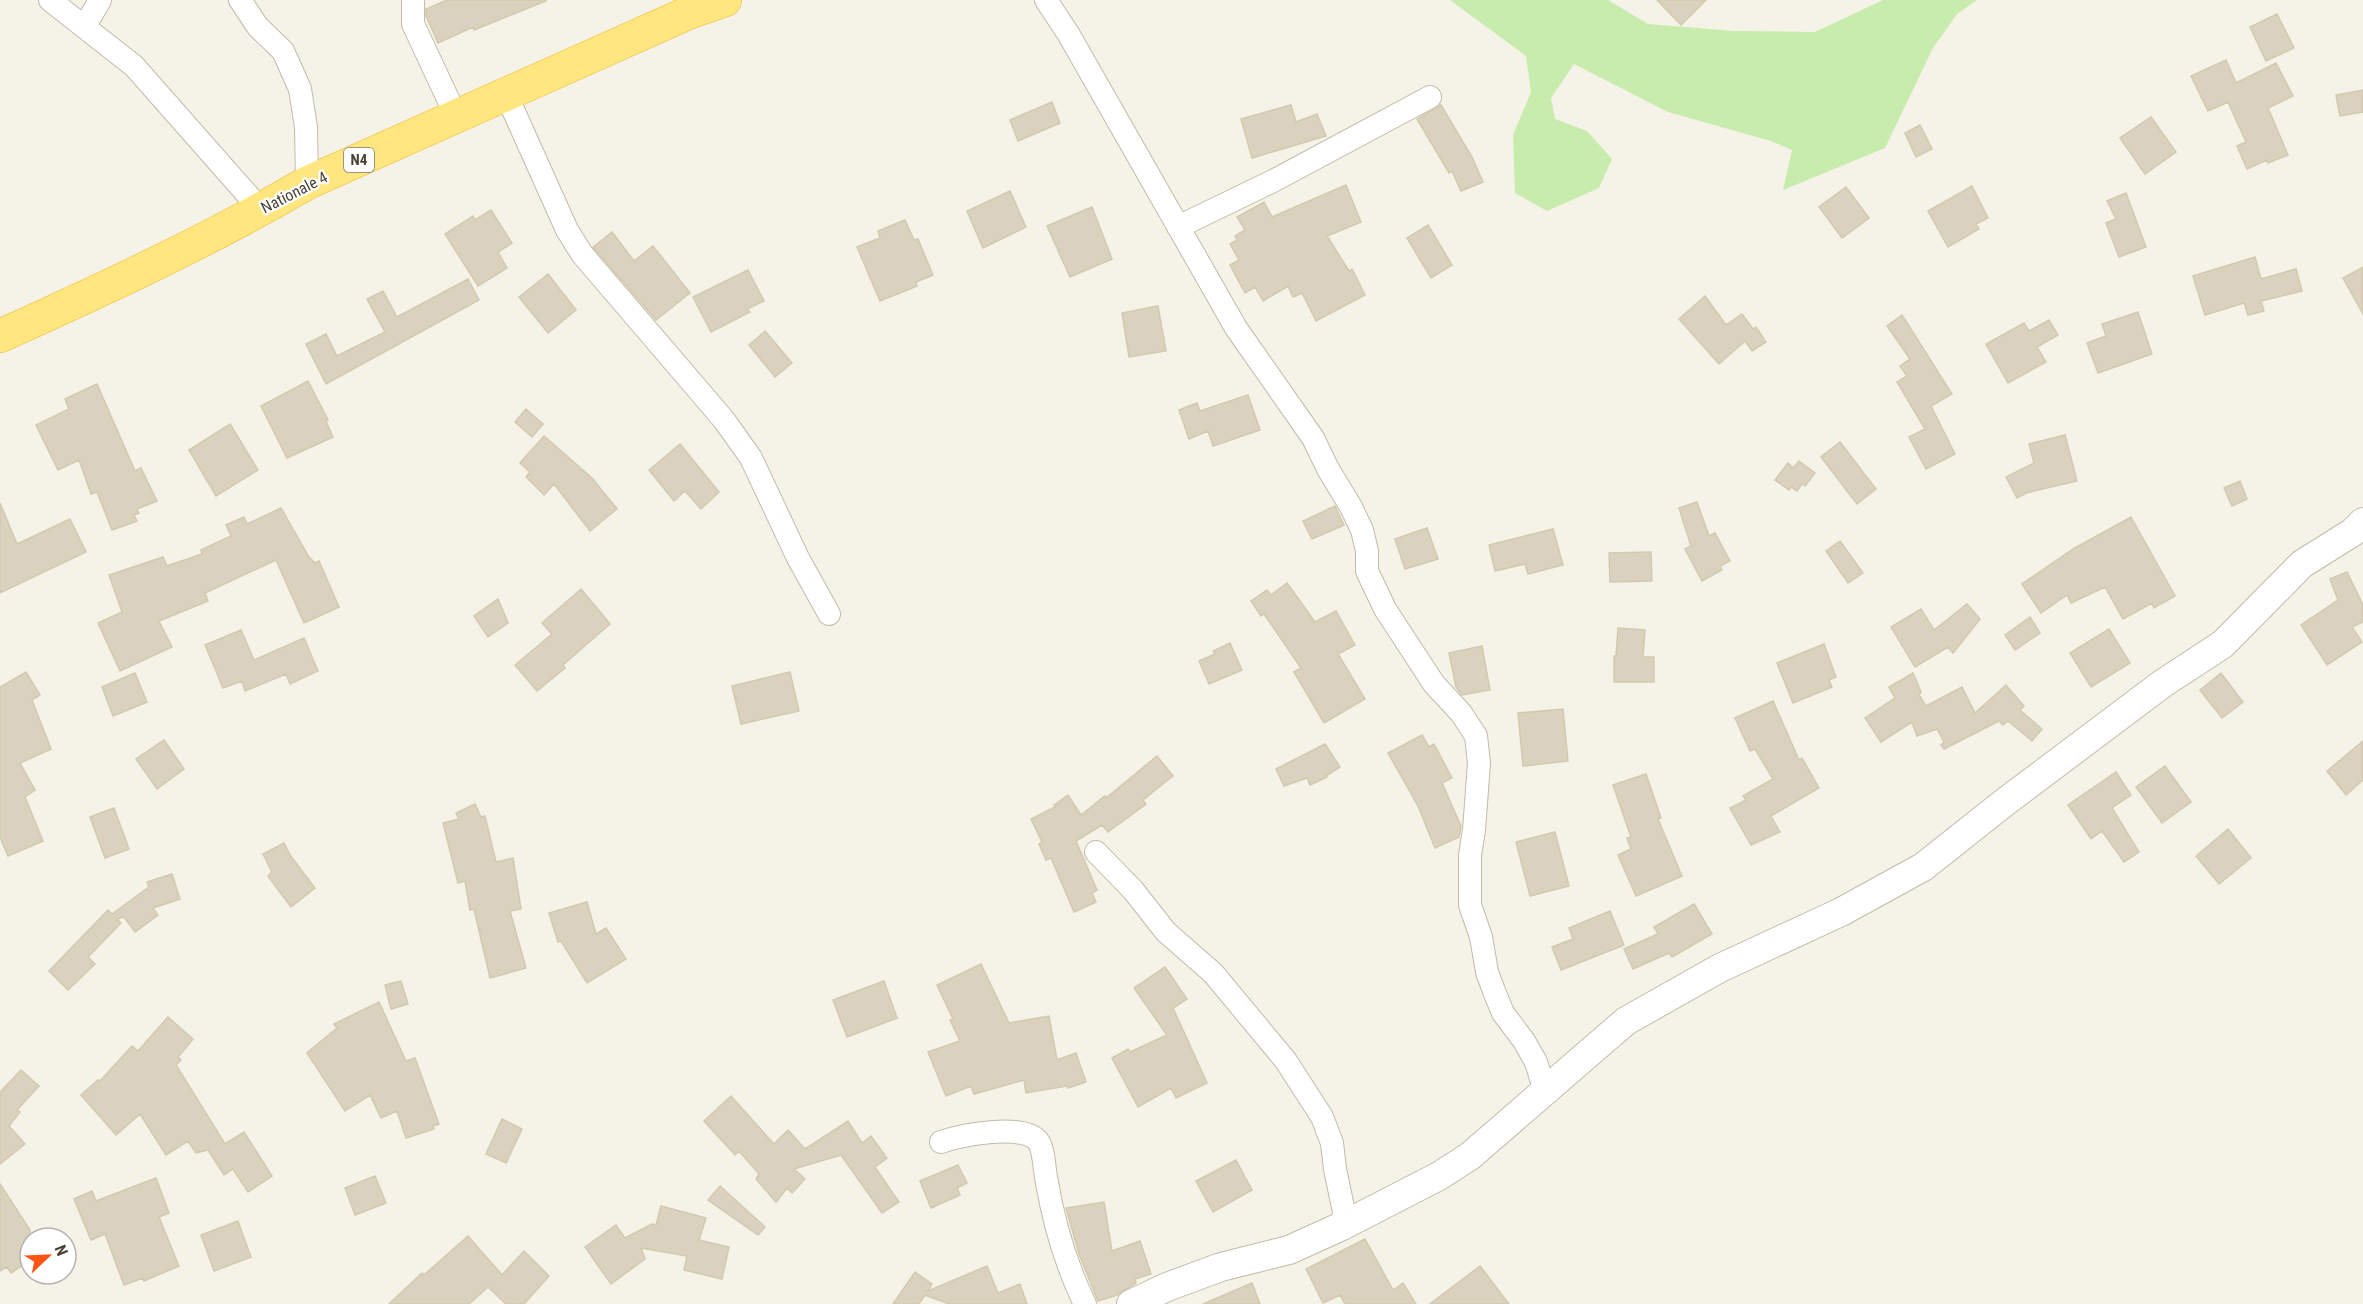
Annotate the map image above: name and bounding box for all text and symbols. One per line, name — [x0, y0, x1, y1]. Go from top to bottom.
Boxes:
road number: N4 — [344, 148, 374, 172]
street label: Nationale 4 — [258, 168, 331, 217]
north arrow — [18, 1226, 78, 1286]
text: N — [51, 1242, 72, 1259]

